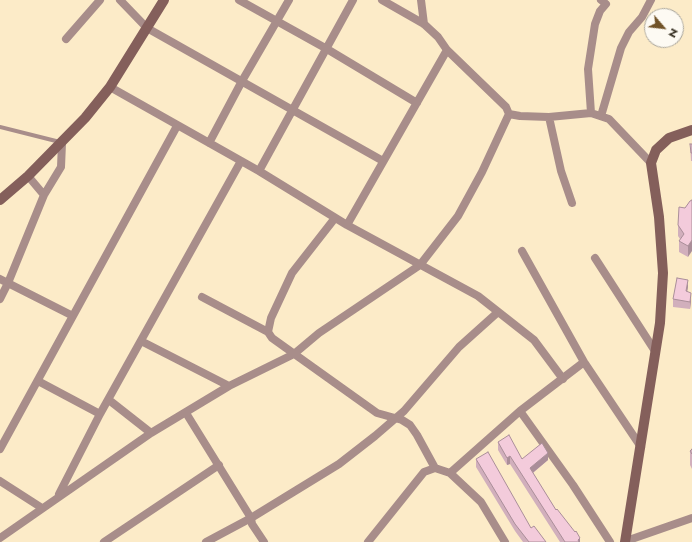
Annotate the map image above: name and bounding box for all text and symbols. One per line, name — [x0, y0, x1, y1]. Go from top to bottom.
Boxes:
north arrow — [644, 8, 684, 48]
text: N — [665, 26, 683, 41]

